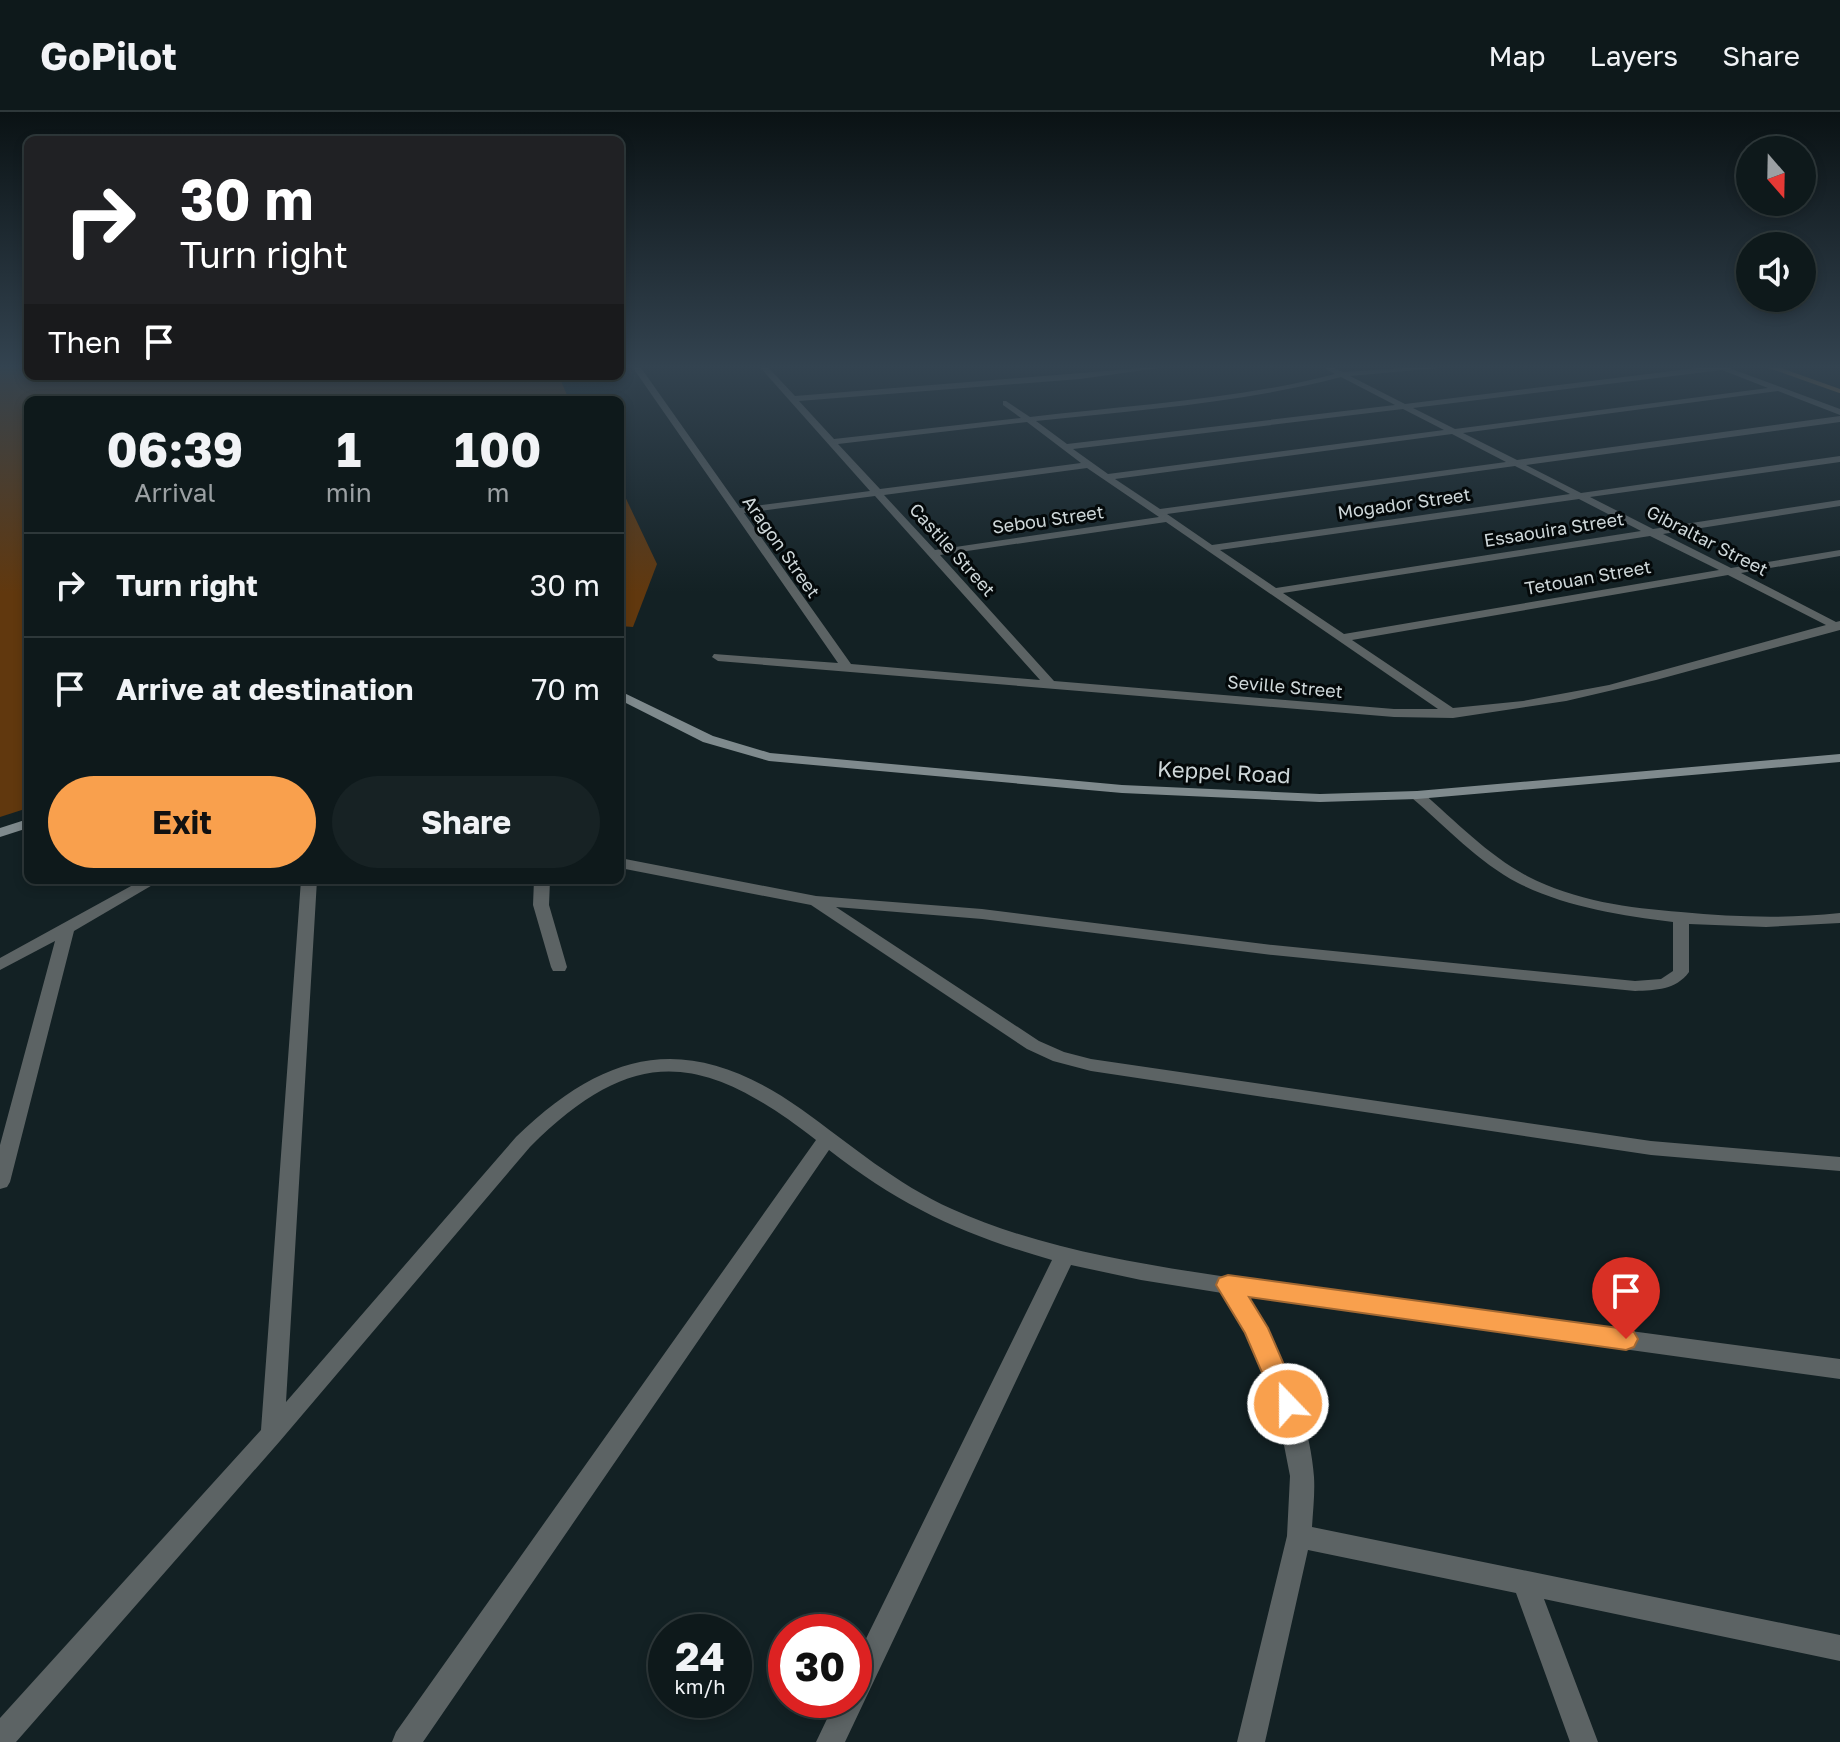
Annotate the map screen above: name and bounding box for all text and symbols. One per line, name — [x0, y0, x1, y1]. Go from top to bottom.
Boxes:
text: GoPilot — [40, 33, 177, 78]
text: Map — [1488, 39, 1546, 72]
text: Layers — [1590, 39, 1678, 72]
text: Share — [1722, 39, 1800, 72]
north arrow — [1736, 136, 1816, 216]
map controls — [1736, 136, 1816, 312]
text: 30 m — [180, 165, 314, 232]
icon: right — [48, 168, 152, 272]
button: sound — [1736, 232, 1816, 312]
text: Turn right — [180, 233, 348, 276]
icon: arrive — [137, 320, 181, 364]
text: Then — [48, 324, 121, 360]
text: 06:39 — [107, 420, 243, 478]
text: 1 — [336, 420, 361, 478]
text: 100 — [454, 420, 541, 478]
text: Arrival — [134, 477, 216, 508]
text: min — [326, 477, 372, 508]
text: m — [486, 477, 509, 508]
street label: Mogador Street — [1336, 483, 1472, 523]
street label: Aragon Street — [738, 491, 825, 602]
street label: Castile Street — [905, 498, 1000, 600]
street label: Sebou Street — [991, 500, 1105, 538]
street label: Gibraltar Street — [1643, 500, 1772, 580]
street label: Essaouira Street — [1482, 507, 1625, 551]
street label: Tetouan Street — [1523, 555, 1653, 599]
icon: right — [48, 563, 92, 607]
text: Turn right — [116, 567, 258, 603]
text: 30 m — [530, 567, 600, 603]
icon: arrive — [48, 667, 92, 711]
street label: Seville Street — [1226, 670, 1344, 702]
text: Arrive at destination — [116, 671, 413, 707]
text: 70 m — [531, 671, 600, 707]
street label: Keppel Road — [1157, 755, 1292, 788]
button: Exit — [48, 776, 316, 868]
button: Share — [332, 776, 600, 868]
pin — [1592, 1257, 1660, 1339]
icon: arrive — [1604, 1269, 1648, 1313]
position arrow — [1246, 1362, 1330, 1446]
speed limit sign: 30 — [768, 1614, 872, 1718]
text: 24 — [675, 1632, 725, 1680]
text: km/h — [675, 1674, 725, 1698]

